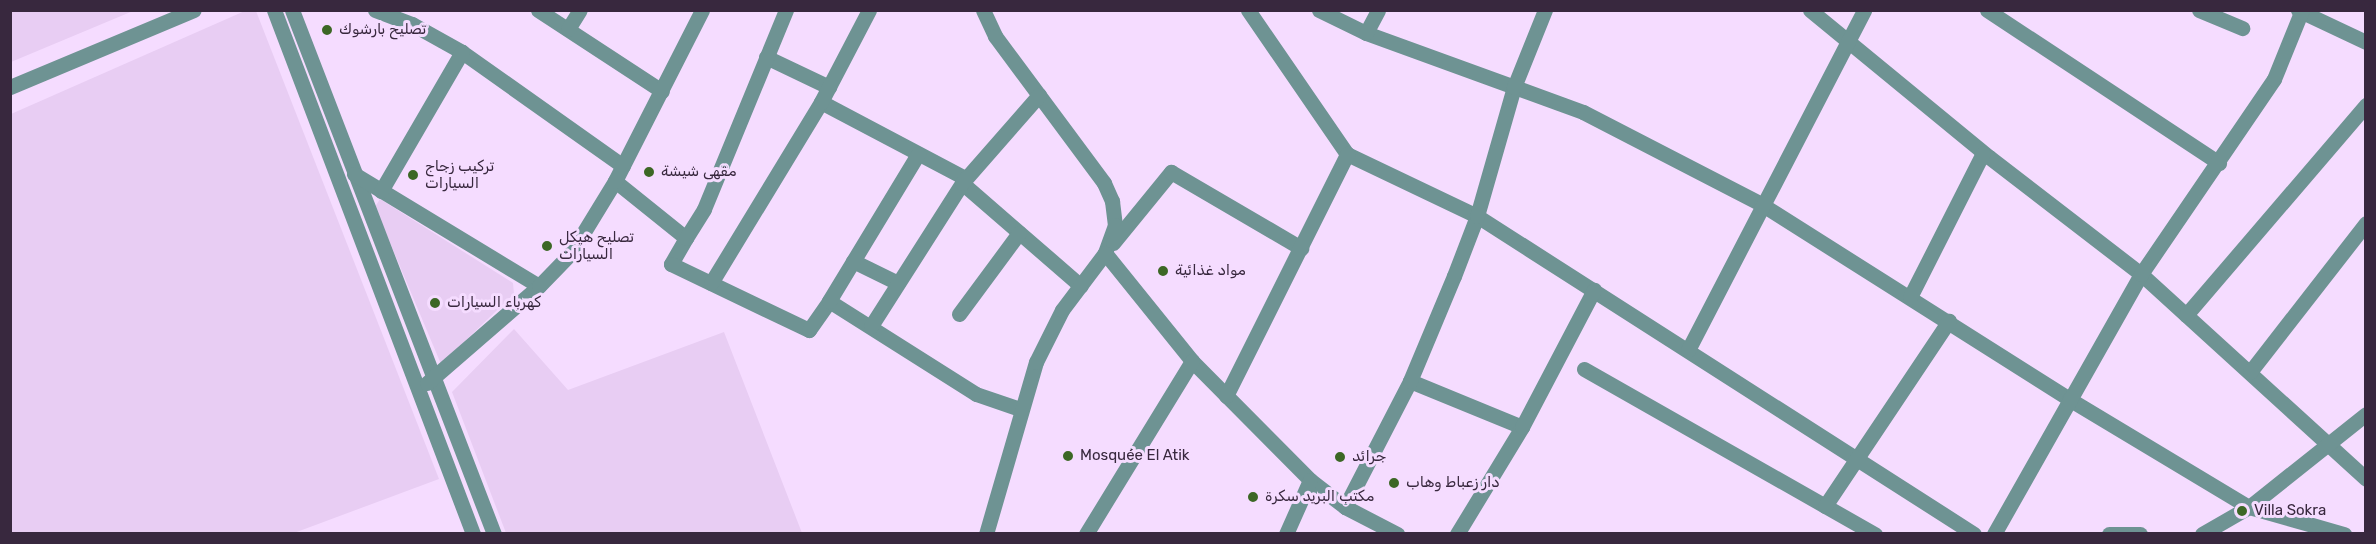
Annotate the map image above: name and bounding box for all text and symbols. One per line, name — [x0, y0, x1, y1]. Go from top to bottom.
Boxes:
place label: تصليح بارشوك — [339, 21, 426, 39]
marker: تصليح بارشوك — [320, 23, 334, 37]
place label: تركيب زجاج السيارات — [425, 157, 494, 192]
place label: مقهى شيشة — [661, 163, 737, 181]
marker: مقهى شيشة — [642, 165, 656, 179]
marker: تركيب زجاج السيارات — [406, 168, 420, 182]
place label: تصليح هيكل السيارات — [559, 228, 634, 263]
marker: تصليح هيكل السيارات — [540, 239, 554, 253]
place label: مواد غذائية — [1175, 262, 1246, 280]
marker: مواد غذائية — [1156, 264, 1170, 278]
place label: كهرباء السيارات — [447, 294, 541, 312]
marker: كهرباء السيارات — [428, 296, 442, 310]
place label: Mosquée El Atik — [1080, 447, 1190, 465]
place label: جرائد — [1352, 448, 1386, 466]
marker: Mosquée El Atik — [1061, 449, 1075, 463]
marker: جرائد — [1333, 450, 1347, 464]
place label: دار زعباط وهاب — [1406, 474, 1500, 492]
marker: دار زعباط وهاب — [1387, 476, 1401, 490]
place label: مكتب البريد سكرة — [1265, 488, 1374, 506]
marker: مكتب البريد سكرة — [1246, 490, 1260, 504]
place label: Villa Sokra — [2254, 502, 2326, 520]
marker: Villa Sokra — [2235, 504, 2249, 518]

